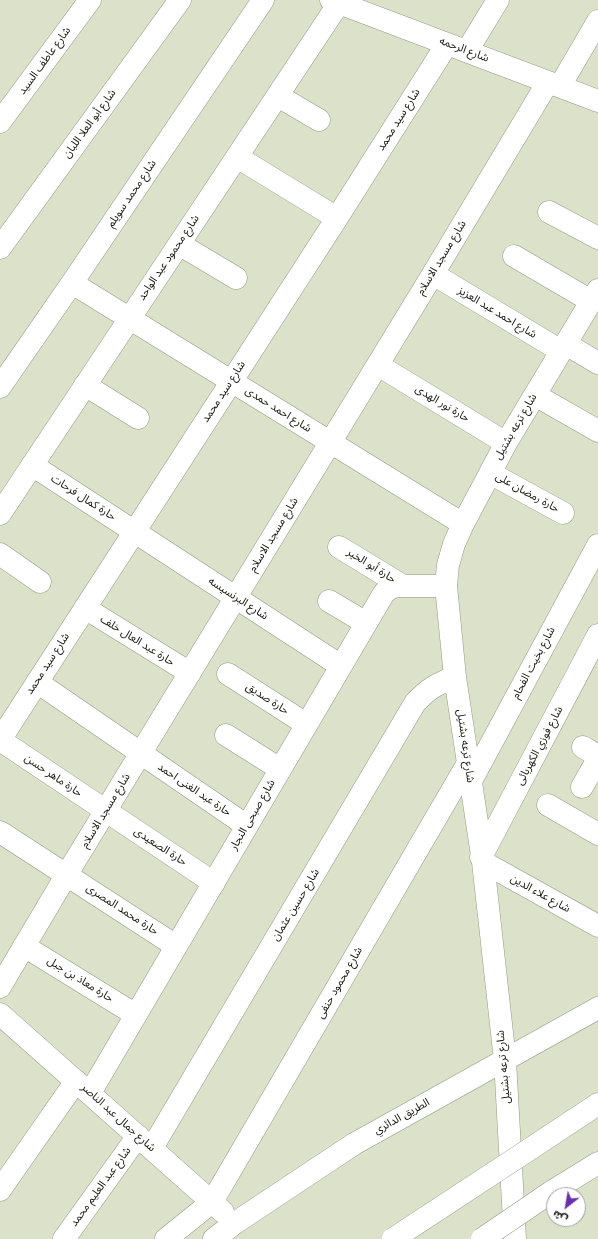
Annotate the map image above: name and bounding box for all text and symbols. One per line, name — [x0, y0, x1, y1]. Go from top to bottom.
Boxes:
street label: شارع عاطف السيد — [16, 25, 74, 97]
street label: شارع الرحمه — [437, 35, 491, 65]
street label: شارع أبو العلا اللبان — [61, 87, 119, 161]
street label: شارع سيد محمد — [375, 87, 423, 153]
street label: شارع محمد سويلم — [105, 158, 159, 230]
street label: شارع محمود عبد الواحد — [135, 213, 203, 303]
street label: شارع مسجد الاسلام — [415, 218, 469, 298]
street label: شارع احمد عبد العزيز — [455, 284, 539, 342]
street label: شارع سيد محمد — [199, 359, 249, 425]
street label: حارة نور الهدى — [413, 383, 471, 425]
street label: شارع احمد حمدى — [243, 384, 313, 436]
street label: شارع ترعه بشتيل — [492, 392, 540, 462]
street label: حارة رمضان على — [493, 470, 561, 516]
street label: حارة كمال فرحات — [48, 472, 118, 524]
street label: شارع مسجد الاسلام — [247, 495, 301, 575]
street label: حارة أبو الخير — [344, 546, 398, 586]
street label: شارع البرنسيسه — [206, 575, 270, 623]
street label: حارة عبد العال خلف — [97, 613, 177, 669]
street label: شارع بخيت الفحام — [509, 625, 559, 701]
street label: شارع سيد محمد — [23, 631, 73, 697]
street label: حارة صديق — [243, 680, 291, 718]
street label: شارع فوزي الكهربائى — [514, 704, 566, 788]
street label: شارع ترعه بشتيل — [453, 708, 477, 784]
street label: حارة ماهر حسن — [22, 752, 84, 800]
street label: حارة عبد الغنى احمد — [155, 761, 233, 819]
street label: شارع مسجد الاسلام — [79, 771, 133, 851]
street label: شارع صبحى النجار — [227, 777, 279, 853]
street label: حارة الصعيدى — [131, 825, 189, 869]
street label: شارع حسين عثمان — [269, 867, 323, 943]
street label: شارع علاء الدين — [508, 872, 572, 916]
street label: حارة محمد المصرى — [83, 882, 161, 938]
street label: شارع محمود حنفى — [314, 945, 366, 1021]
street label: حارة معاذ بن جبل — [45, 954, 115, 1006]
street label: شارع ترعه بشتيل — [494, 1030, 514, 1104]
street label: شارع جمال عبد الناصر — [78, 1081, 158, 1155]
street label: الطريق الدائري — [372, 1096, 432, 1138]
street label: شارع عبد العليم محمد — [68, 1145, 134, 1229]
north arrow — [546, 1187, 586, 1227]
text: ش — [550, 1207, 570, 1227]

